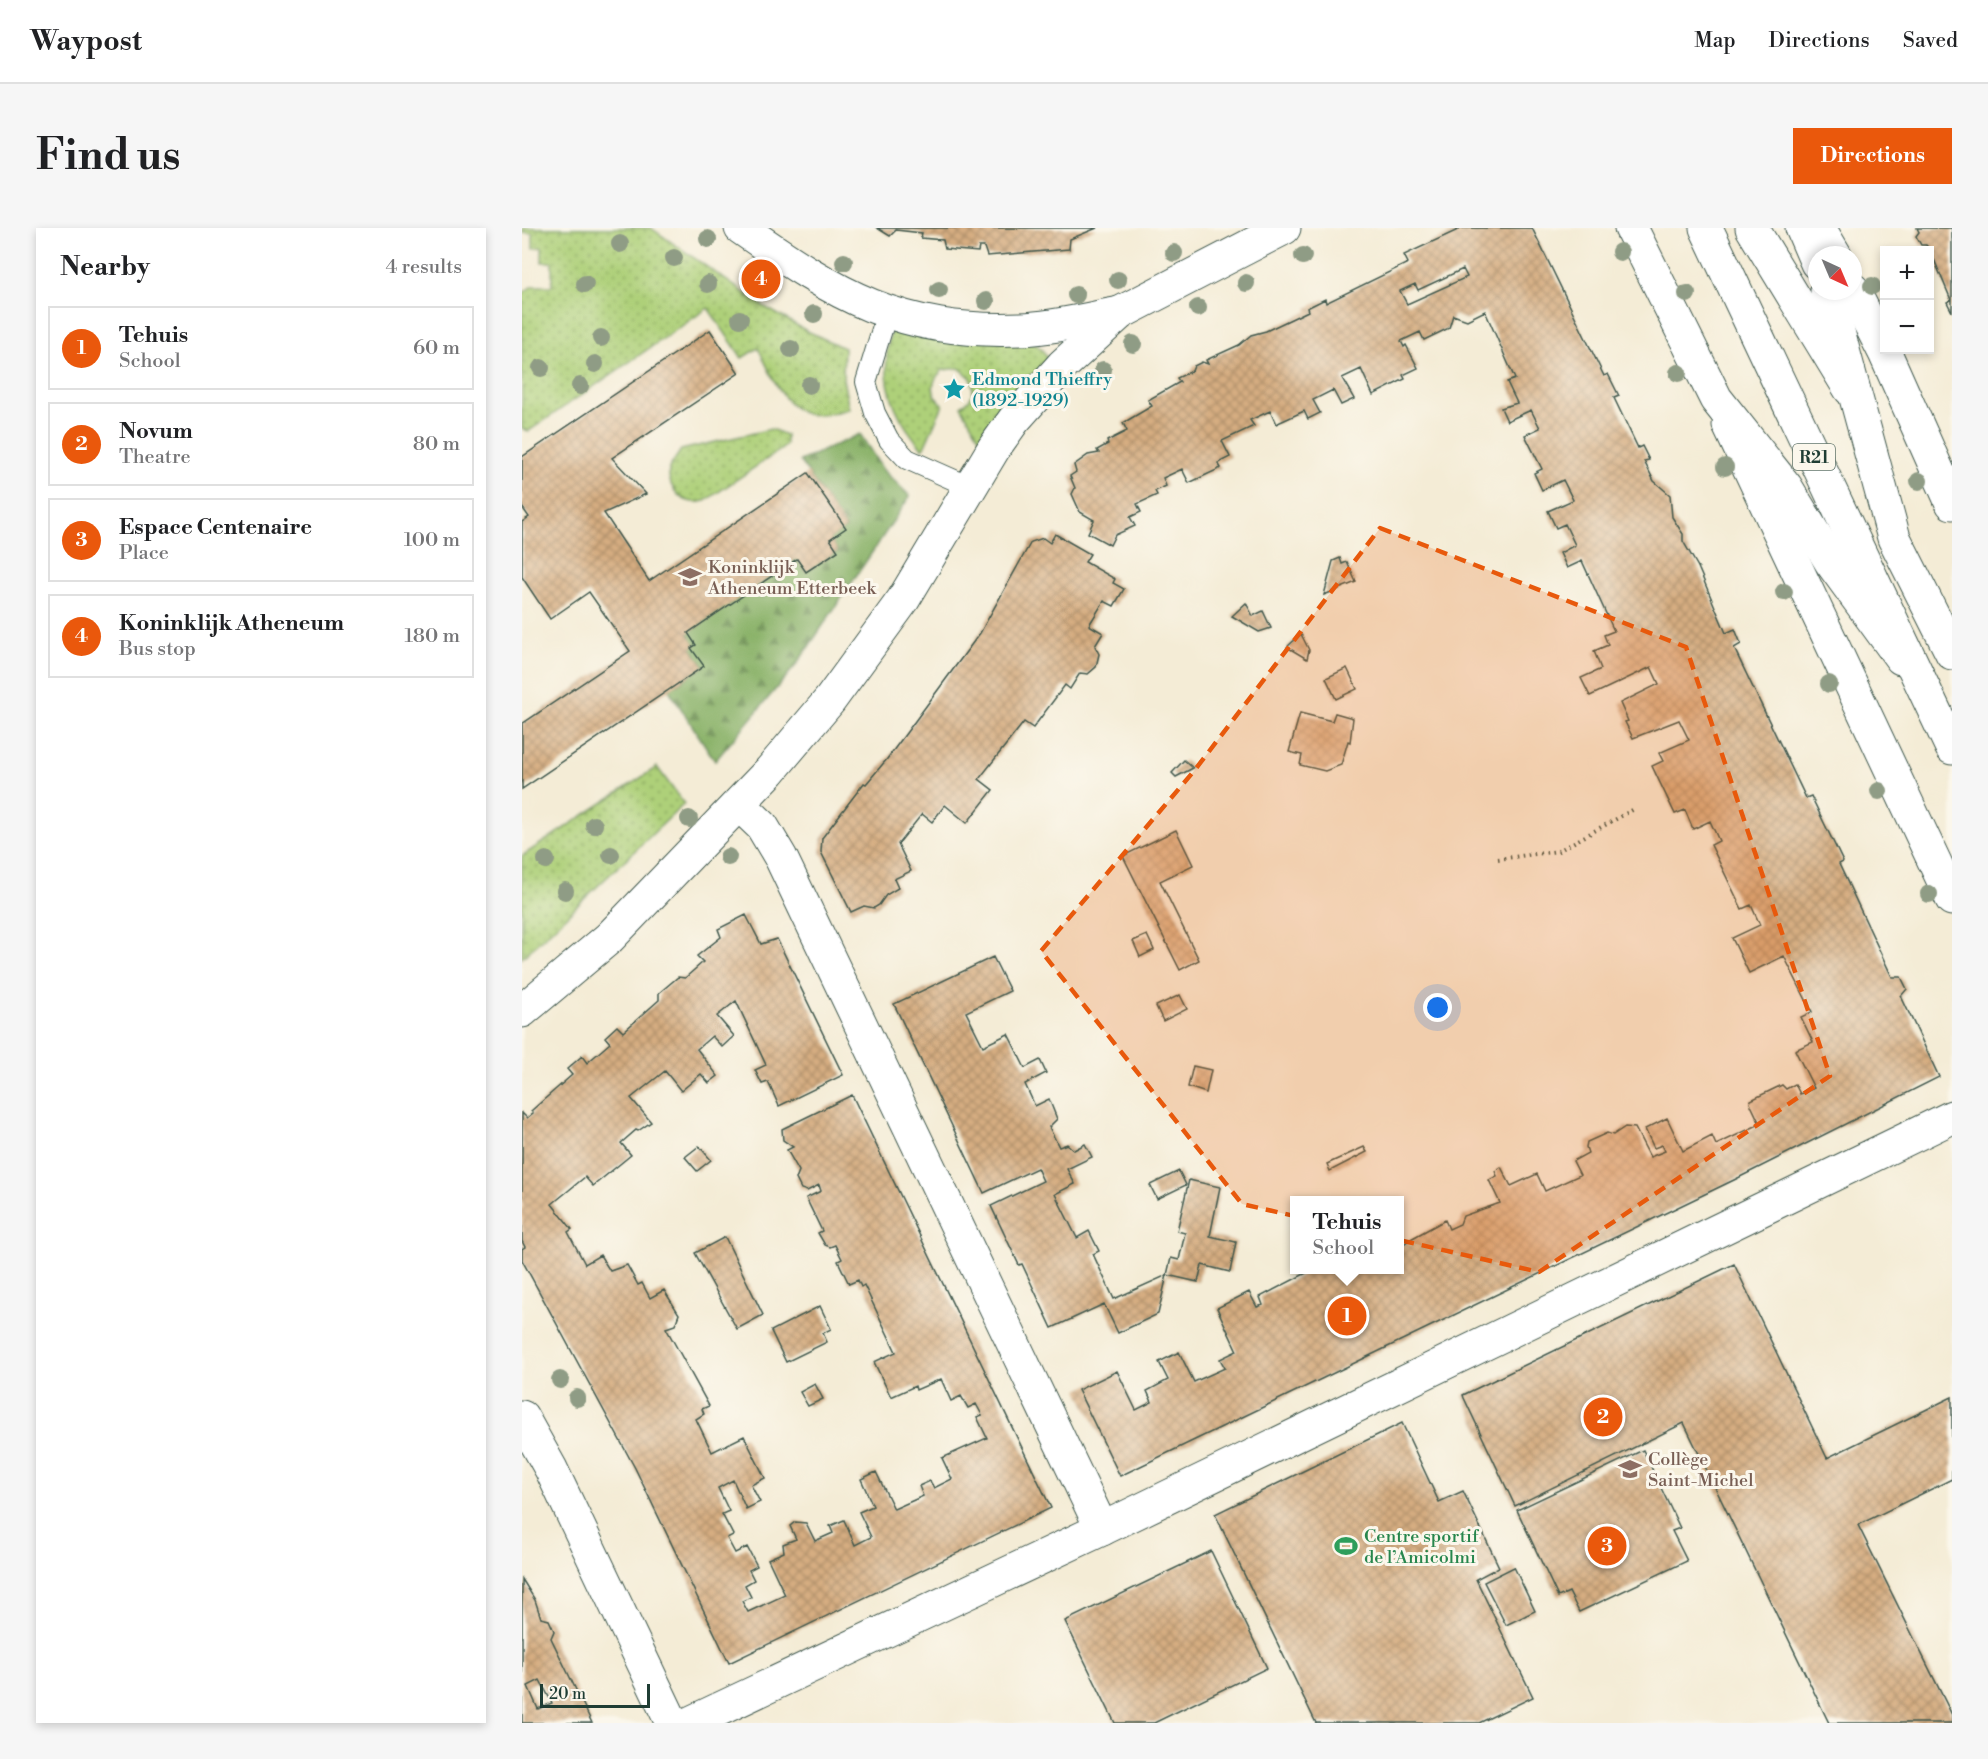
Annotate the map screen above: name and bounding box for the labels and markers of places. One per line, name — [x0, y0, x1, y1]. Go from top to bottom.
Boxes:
pin: 4 — [742, 256, 780, 302]
place label: Edmond Thieffry (1892-1929) — [972, 368, 1112, 412]
place icon: Edmond Thieffry (1892-1929) — [941, 376, 967, 402]
place label: Koninklijk Atheneum Etterbeek — [707, 556, 878, 600]
school or university icon: Koninklijk Atheneum Etterbeek — [677, 564, 703, 590]
pin: 1 — [1328, 1294, 1366, 1338]
pin: 2 — [1584, 1394, 1622, 1440]
place label: Collège Saint-Michel — [1648, 1448, 1754, 1492]
school or university icon: Collège Saint-Michel — [1617, 1456, 1643, 1482]
pin: 3 — [1588, 1524, 1626, 1568]
place label: Centre sportif de l’Amicolmi — [1364, 1525, 1480, 1569]
sports icon: Centre sportif de l’Amicolmi — [1333, 1533, 1359, 1559]

